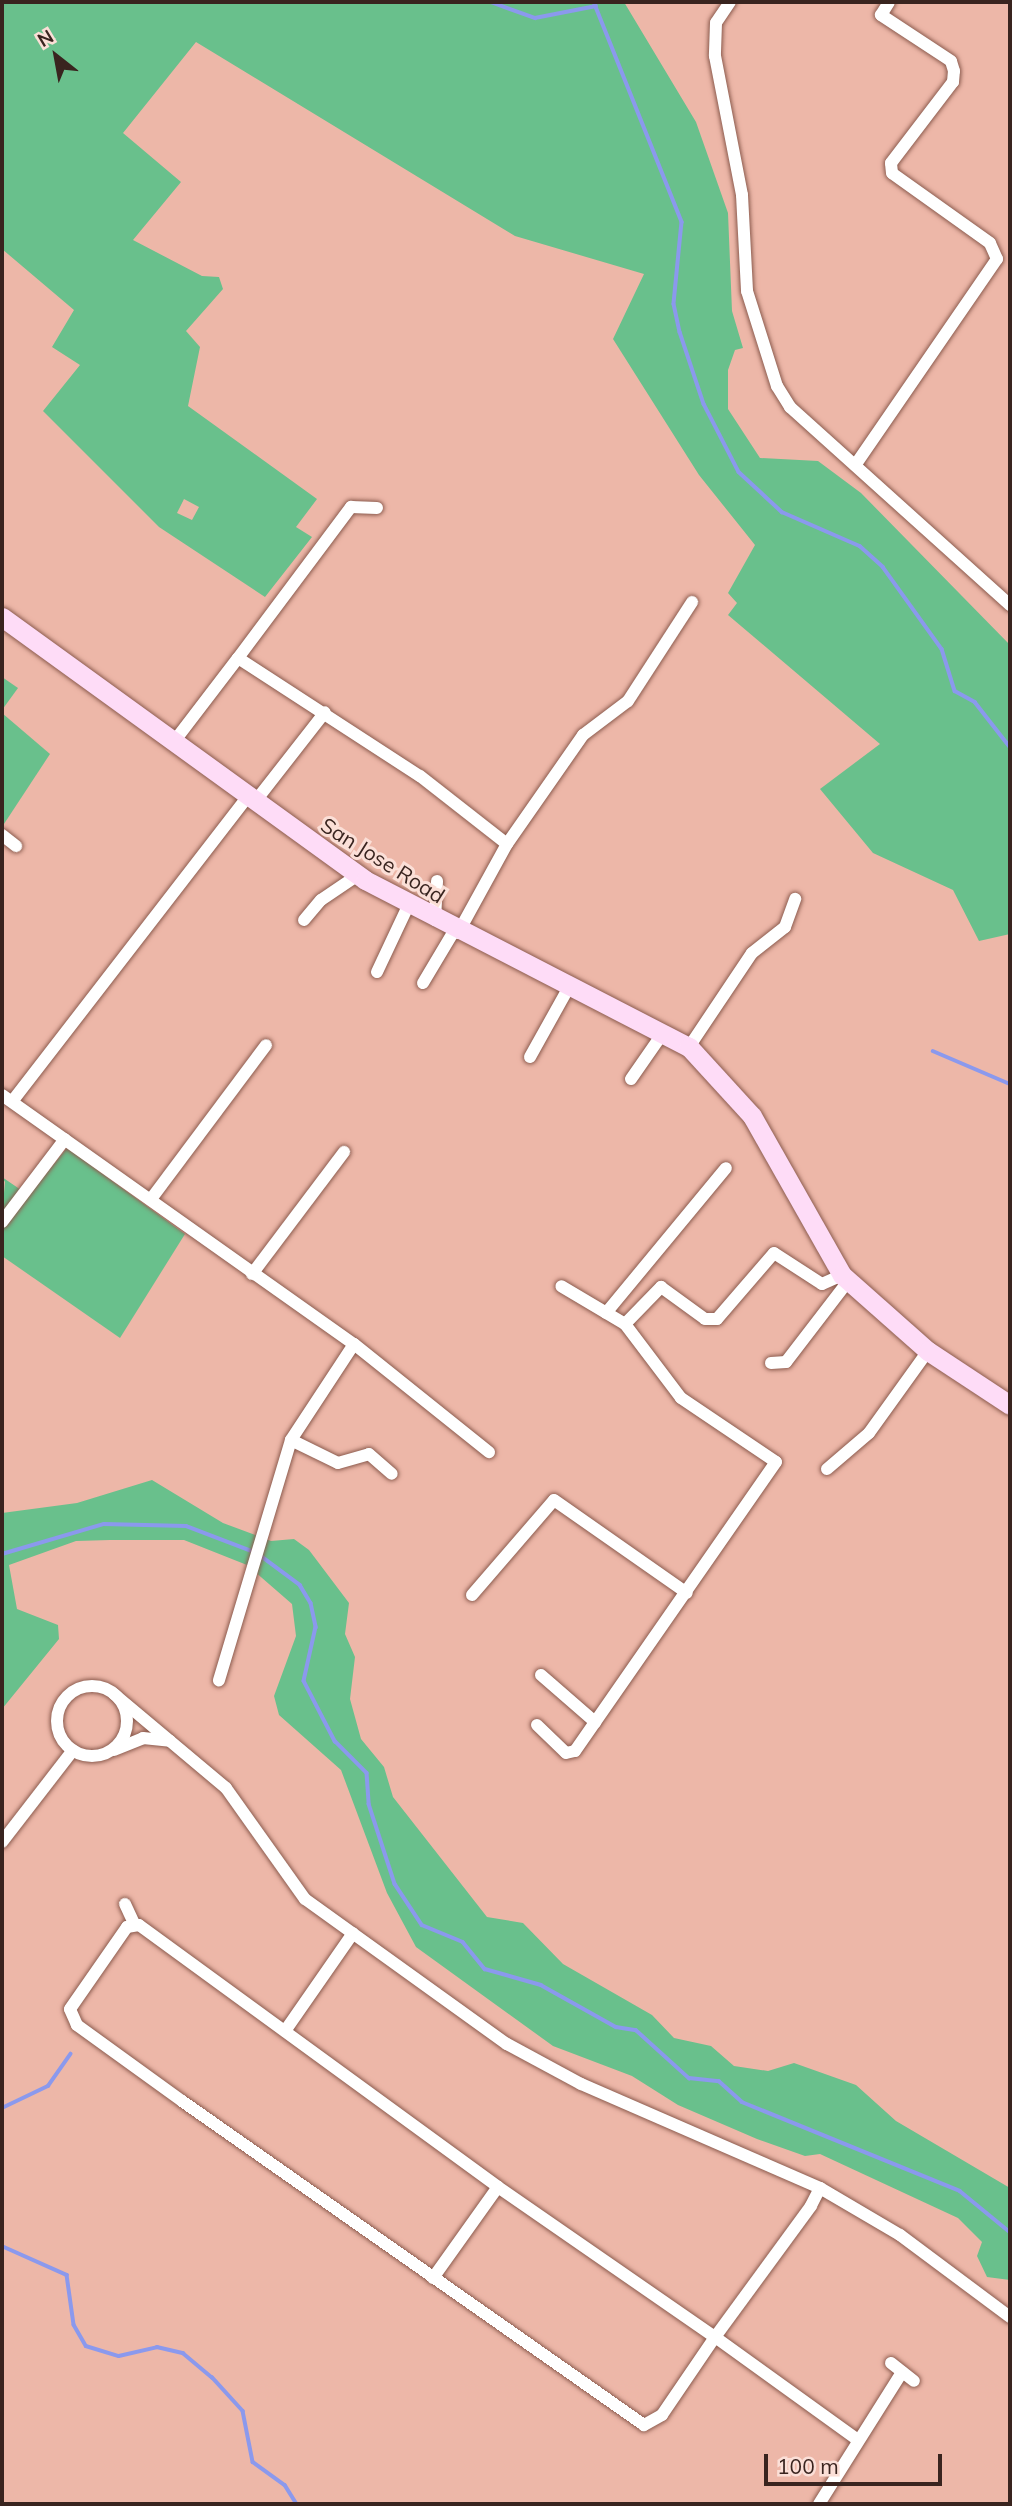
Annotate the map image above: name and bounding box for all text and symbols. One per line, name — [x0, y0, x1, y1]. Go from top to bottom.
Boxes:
north arrow — [21, 21, 91, 91]
text: N — [33, 24, 58, 52]
street label: San Jose Road — [316, 812, 450, 908]
scale bar — [767, 2440, 946, 2484]
text: 100 m — [777, 2453, 839, 2479]

